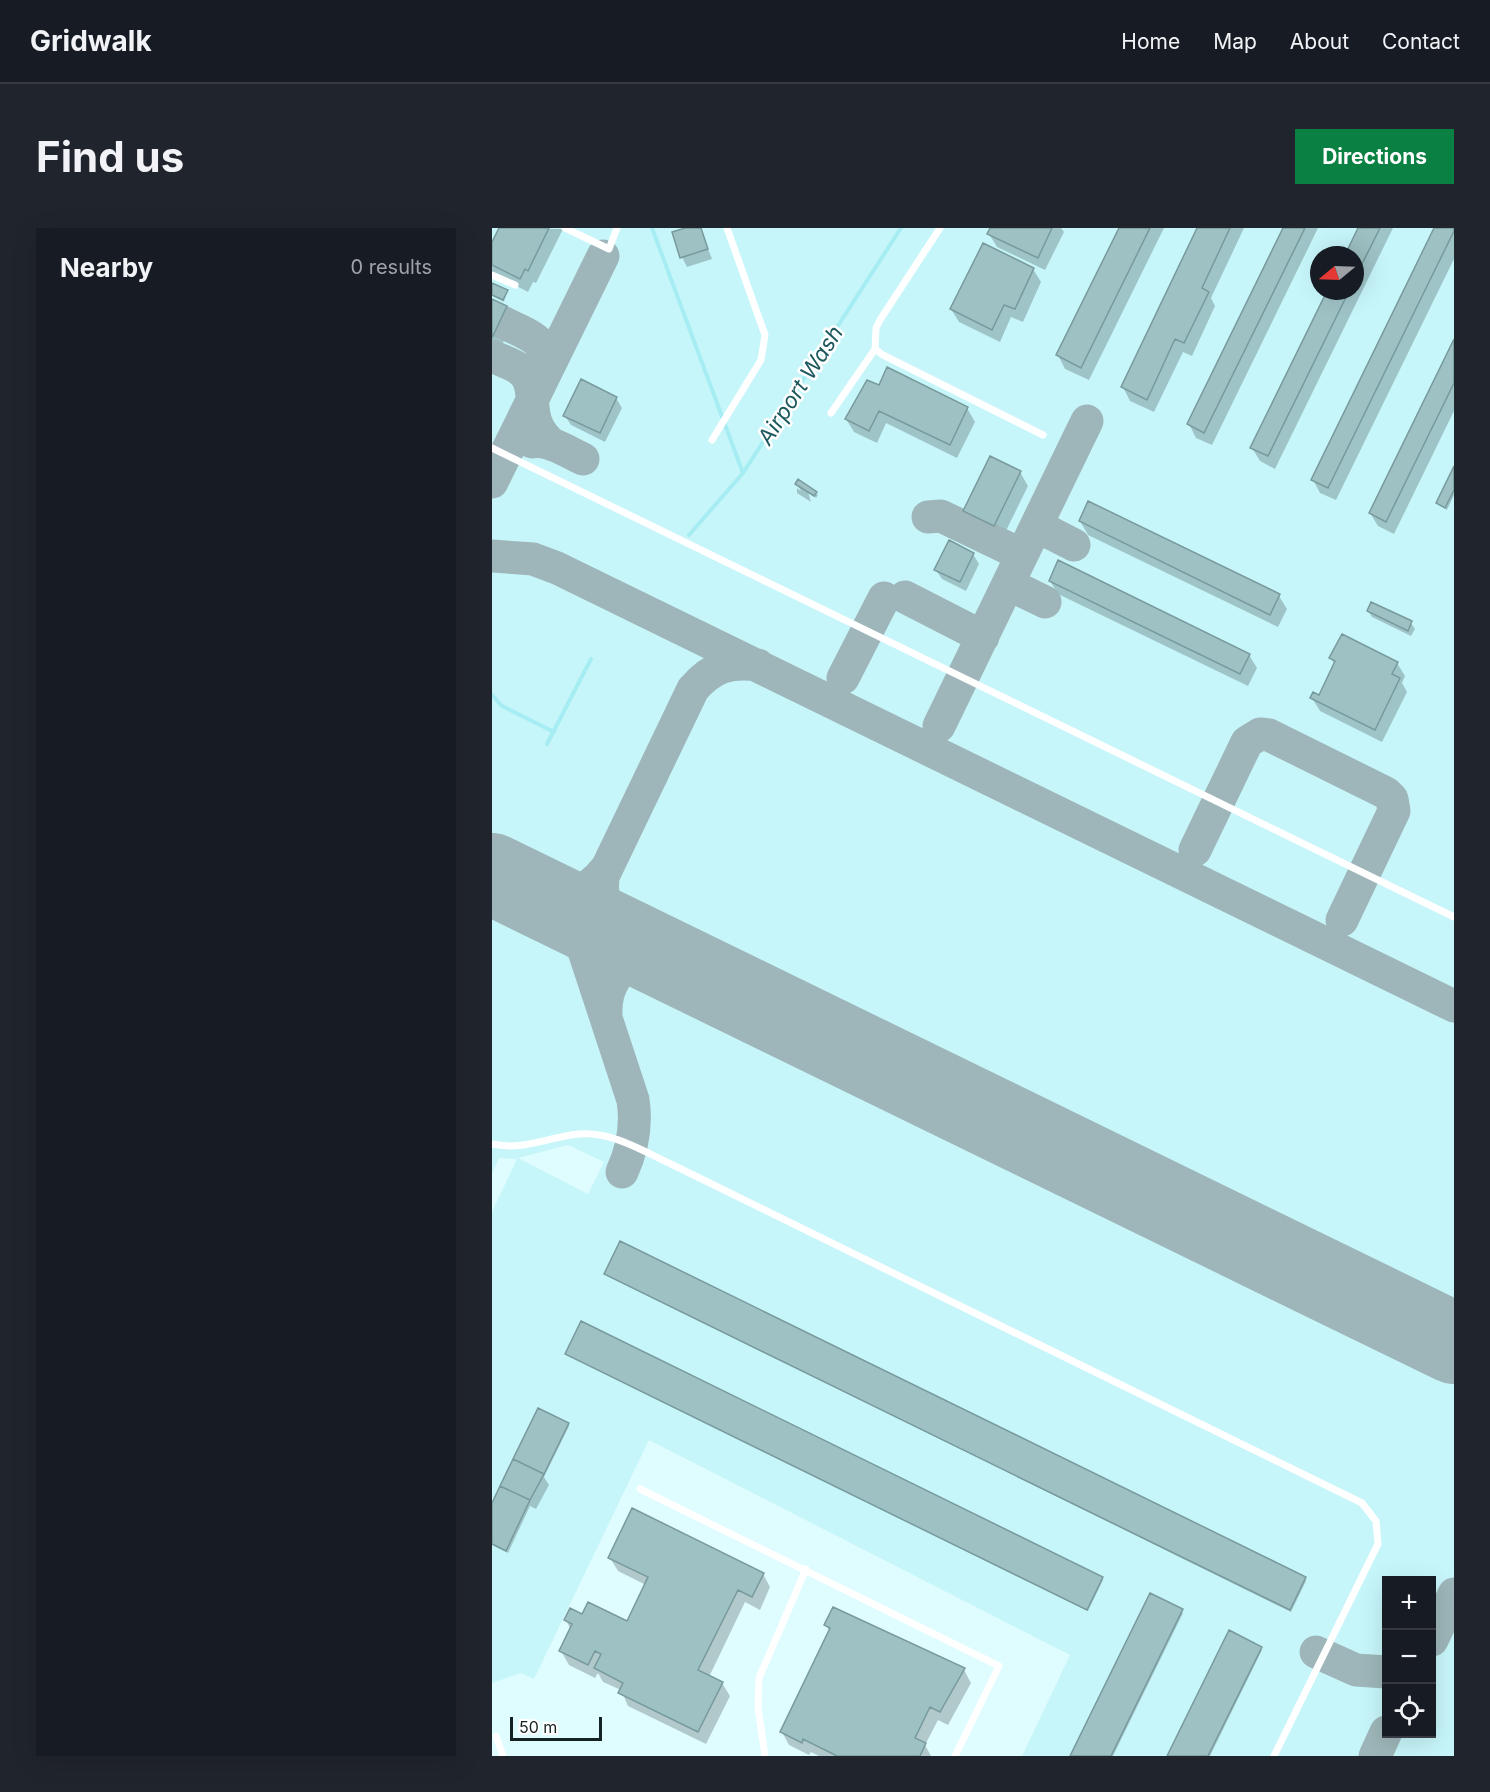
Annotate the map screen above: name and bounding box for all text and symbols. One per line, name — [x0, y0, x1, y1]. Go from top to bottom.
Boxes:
text: Gridwalk — [30, 24, 152, 58]
text: Home — [1121, 29, 1180, 54]
text: Map — [1213, 29, 1257, 54]
text: About — [1290, 29, 1349, 54]
text: Contact — [1382, 29, 1460, 54]
button: Directions — [1295, 129, 1454, 184]
text: Find us — [36, 131, 184, 182]
north arrow — [1310, 246, 1364, 300]
text: Nearby — [60, 252, 153, 283]
text: 0 results — [350, 255, 432, 279]
water label: Airport Wash — [751, 321, 848, 450]
map controls — [1382, 1576, 1436, 1738]
button: + — [1382, 1576, 1436, 1630]
button: − — [1382, 1630, 1436, 1684]
button: locate — [1382, 1684, 1436, 1738]
scale bar — [510, 1714, 602, 1742]
text: 50 m — [519, 1717, 557, 1737]

